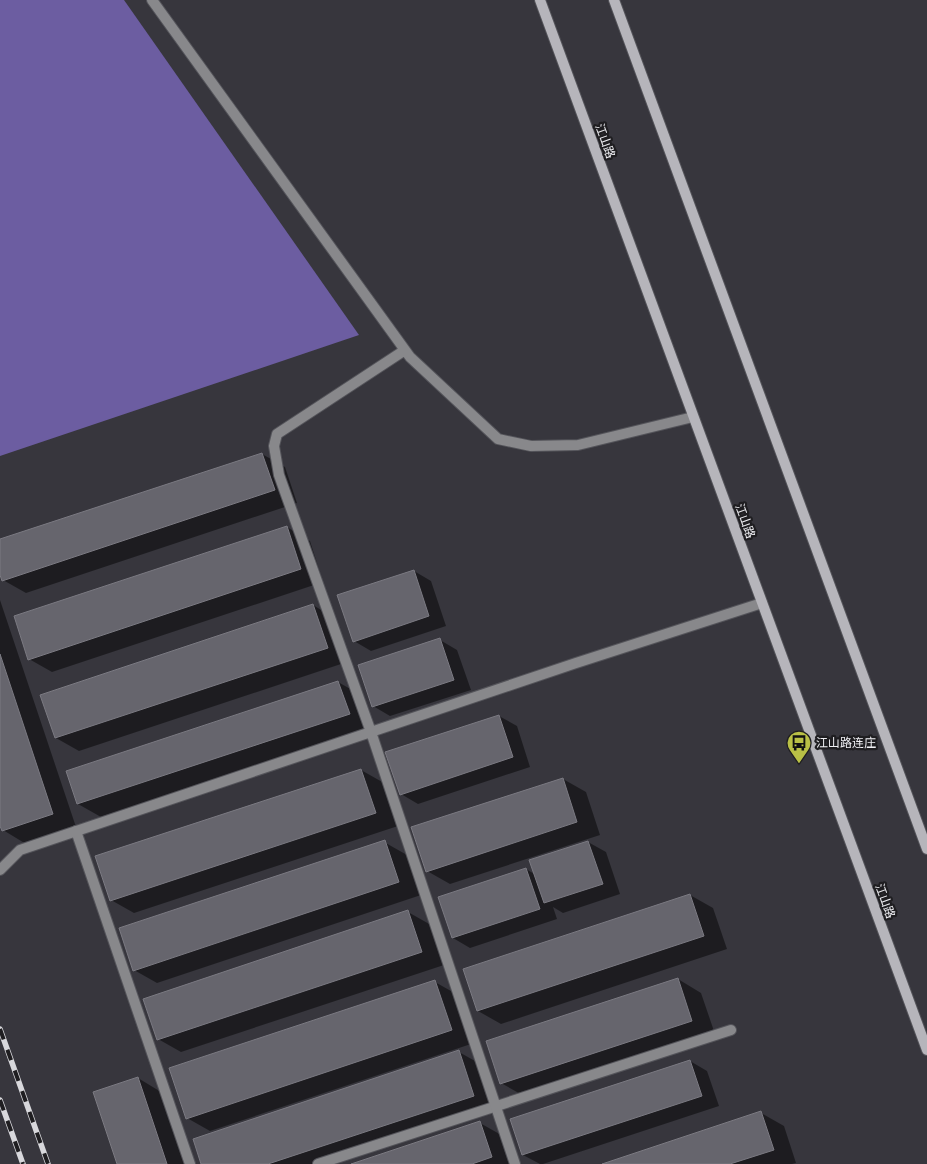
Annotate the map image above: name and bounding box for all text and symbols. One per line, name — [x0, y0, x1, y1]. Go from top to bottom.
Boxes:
street label: 江山路 — [592, 121, 619, 160]
street label: 江山路 — [732, 501, 759, 540]
bus stop icon: 江山路连庄 — [786, 730, 812, 764]
place label: 江山路连庄 — [816, 735, 876, 750]
street label: 江山路 — [872, 881, 899, 920]

